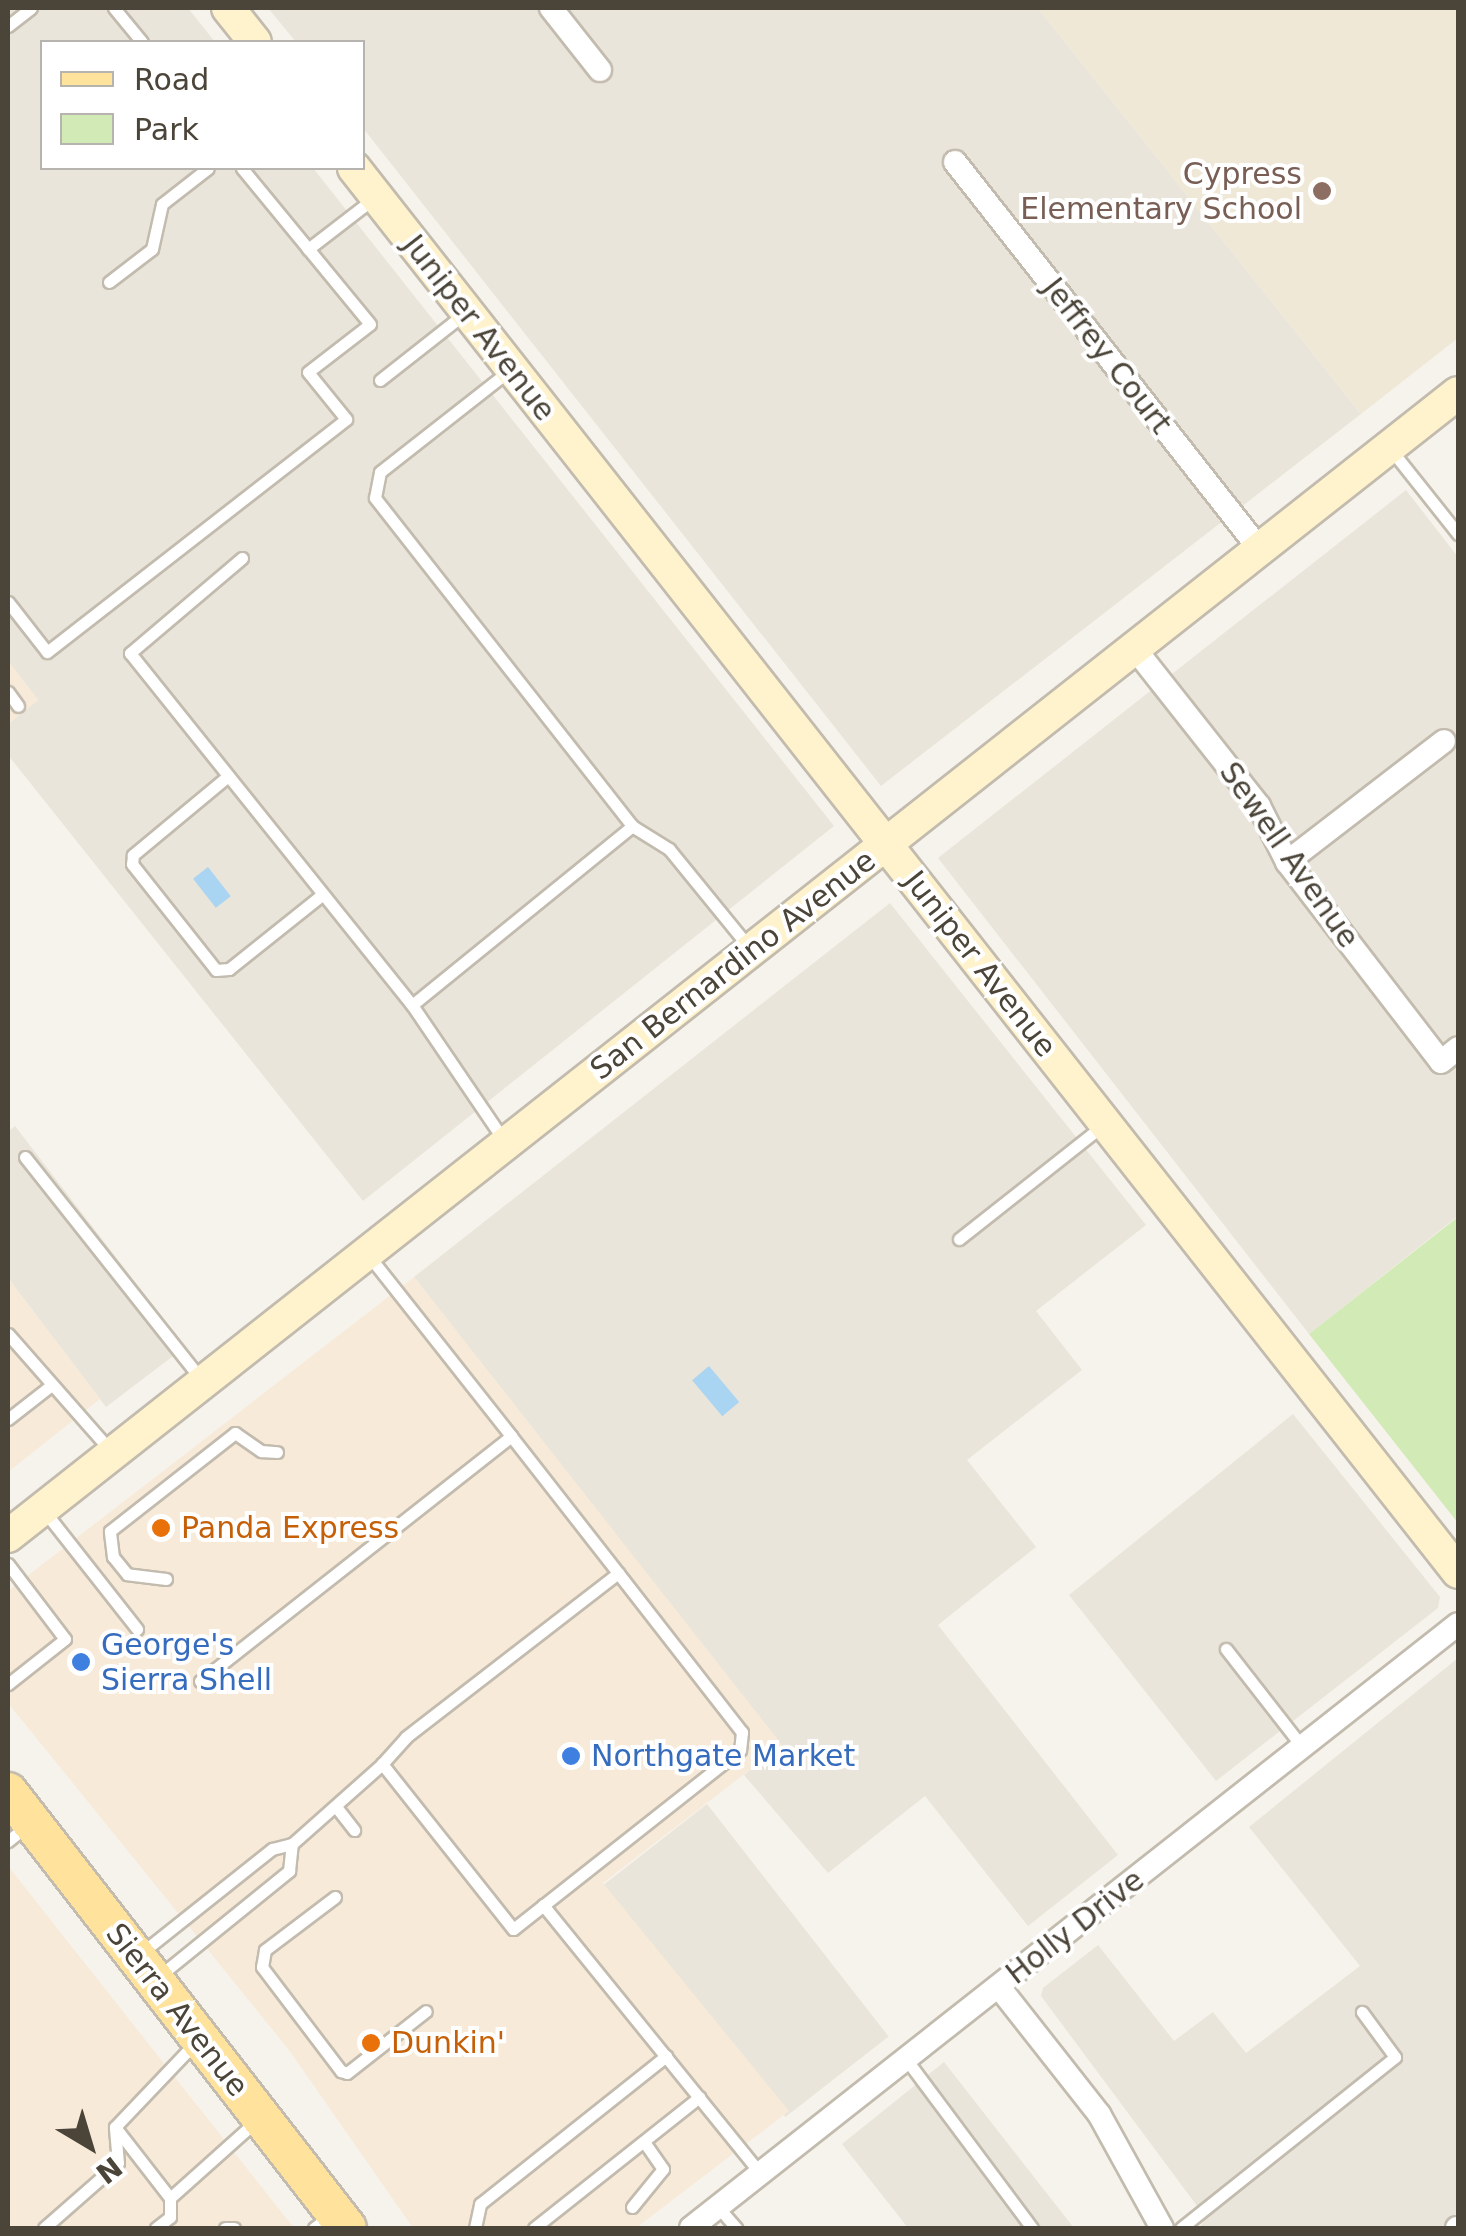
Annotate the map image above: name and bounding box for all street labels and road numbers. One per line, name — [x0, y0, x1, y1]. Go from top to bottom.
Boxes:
street label: Juniper Avenue — [395, 228, 563, 428]
street label: Jeffrey Court — [1035, 271, 1179, 441]
street label: Sewell Avenue — [1212, 755, 1366, 955]
street label: San Bernardino Avenue — [583, 843, 883, 1087]
street label: Juniper Avenue — [896, 864, 1064, 1064]
street label: Holly Drive — [999, 1862, 1151, 1992]
street label: Sierra Avenue — [98, 1916, 256, 2104]

